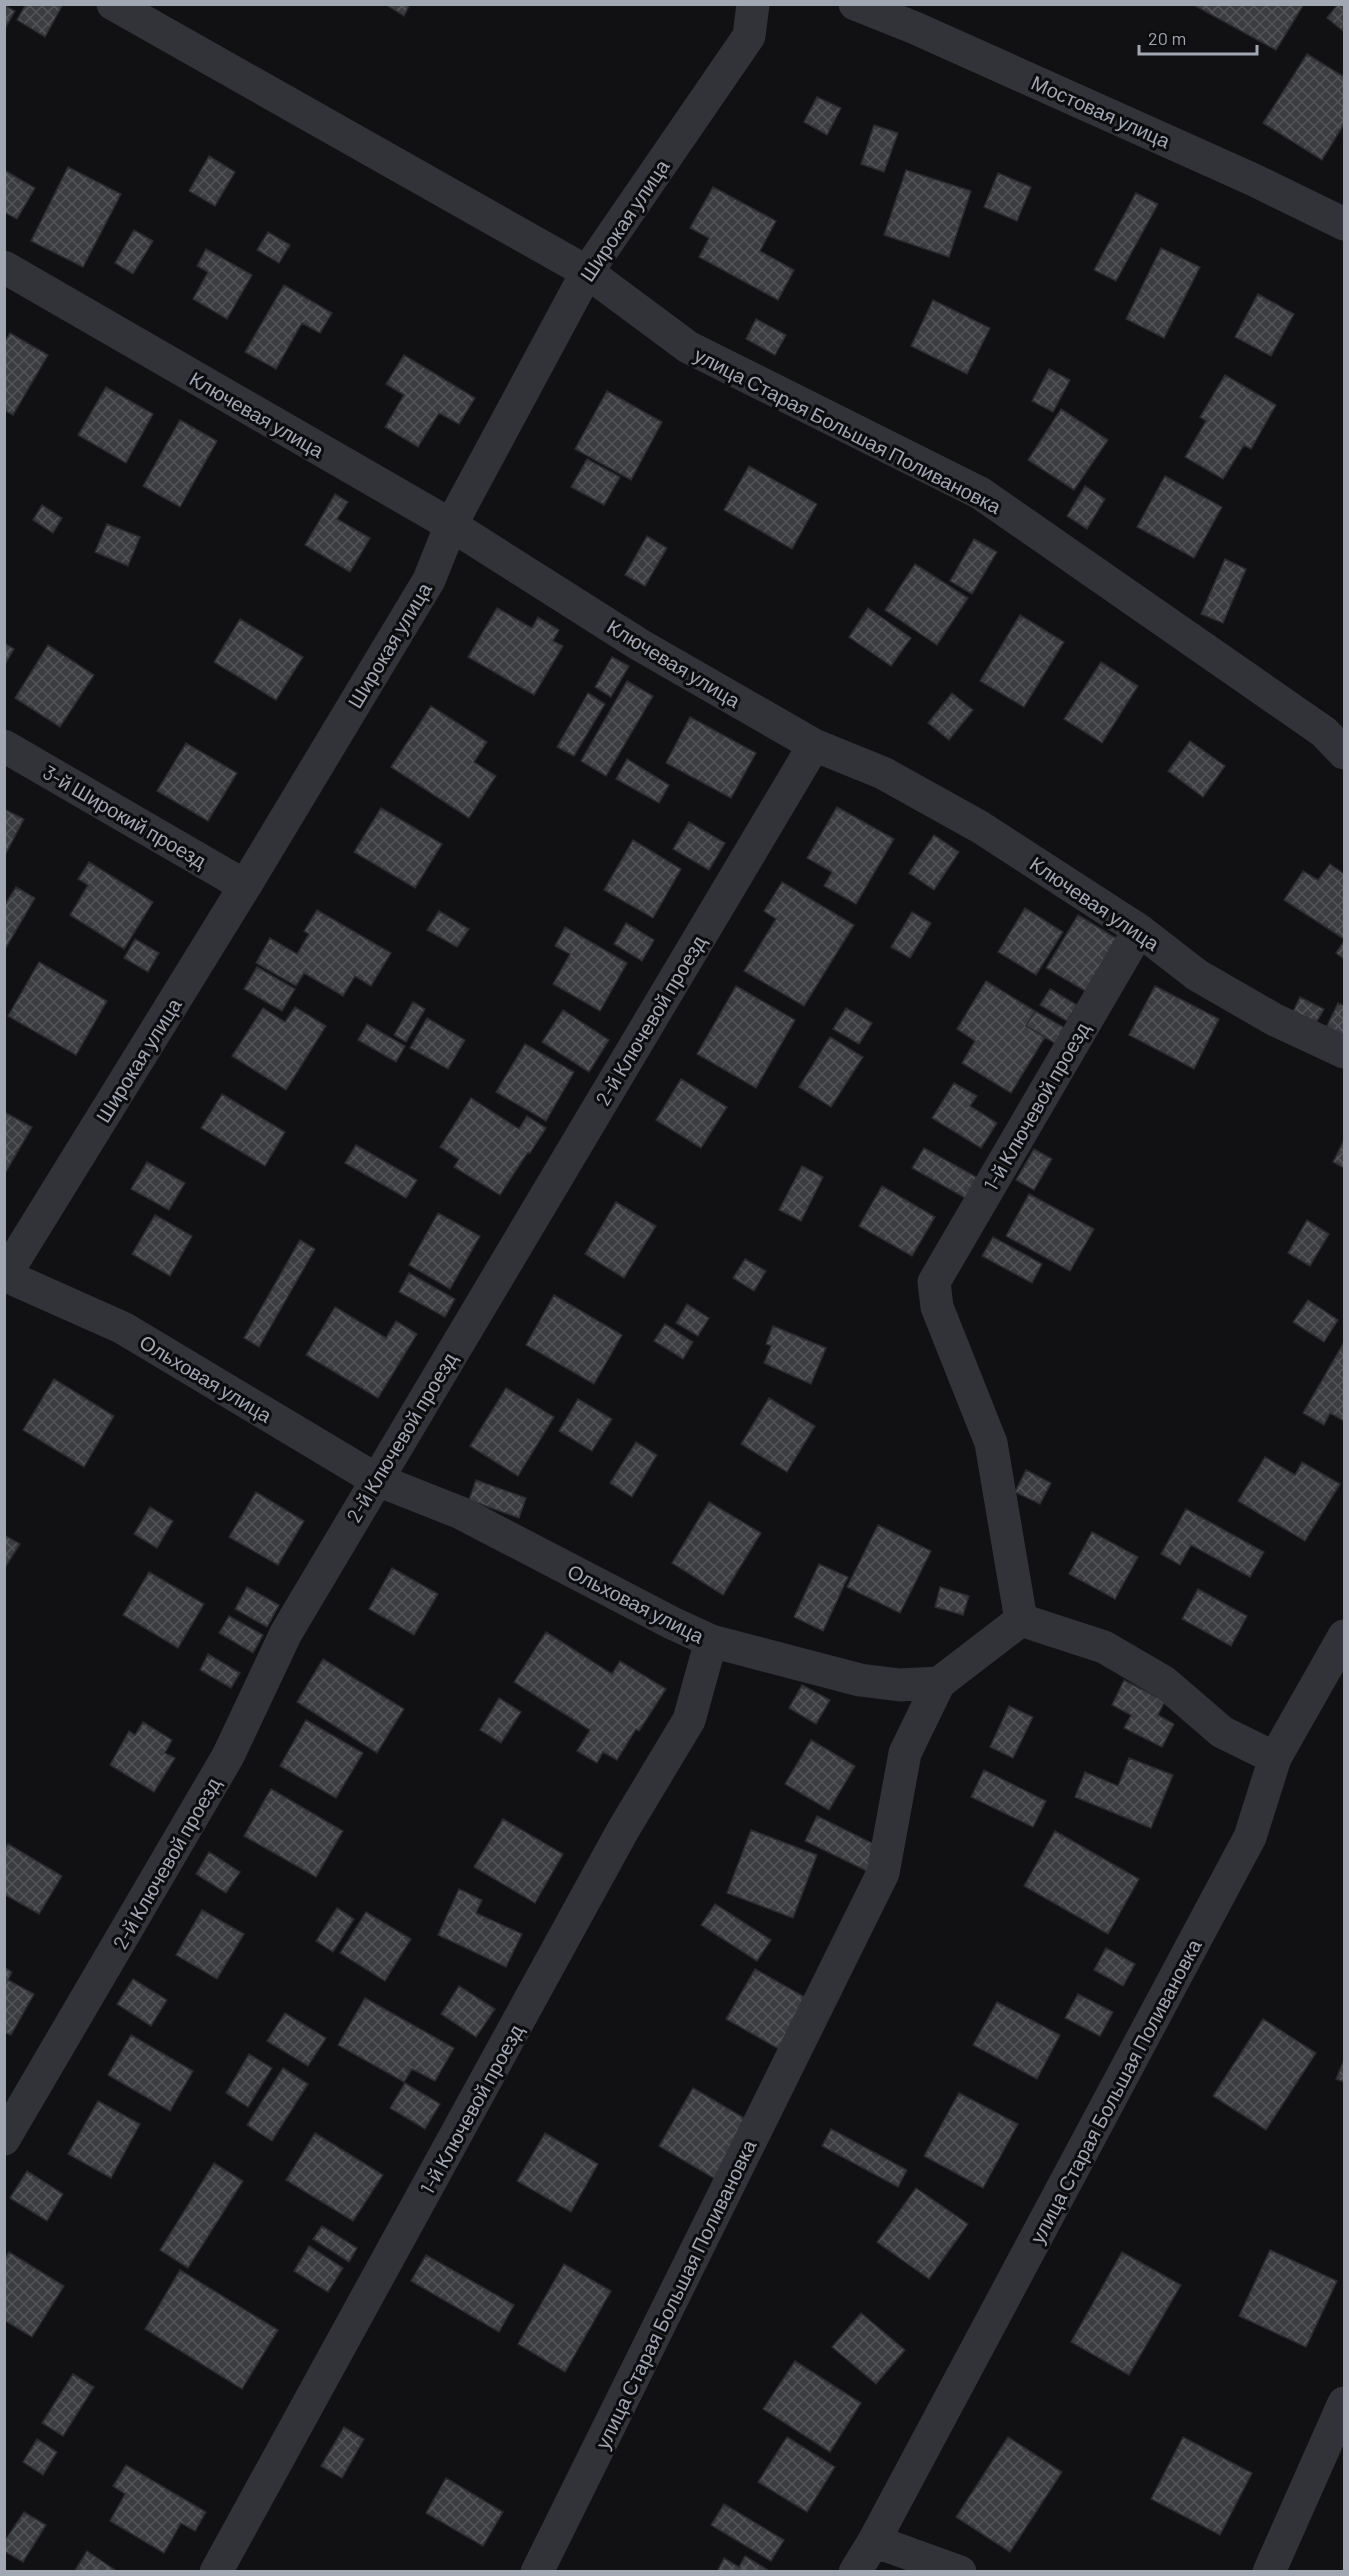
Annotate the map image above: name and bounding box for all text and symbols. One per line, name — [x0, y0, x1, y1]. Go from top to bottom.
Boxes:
scale bar — [1139, 18, 1258, 56]
text: 20 m — [1148, 27, 1186, 49]
street label: Мостовая улица — [1028, 70, 1175, 153]
street label: Широкая улица — [574, 154, 674, 286]
street label: улица Старая Большая Поливановка — [691, 342, 1006, 518]
street label: Ключевая улица — [186, 366, 329, 463]
street label: Широкая улица — [342, 577, 436, 712]
street label: Ключевая улица — [603, 614, 746, 713]
street label: 3-й Широкий проезд — [39, 760, 211, 873]
street label: Ключевая улица — [1026, 851, 1165, 956]
street label: 2-й Ключевой проезд — [590, 930, 710, 1109]
street label: Широкая улица — [90, 993, 186, 1127]
street label: 1-й Ключевой проезд — [978, 1017, 1094, 1194]
street label: Ольховая улица — [136, 1329, 277, 1427]
street label: 2-й Ключевой проезд — [341, 1347, 461, 1526]
street label: Ольховая улица — [564, 1558, 709, 1648]
street label: 2-й Ключевой проезд — [107, 1773, 225, 1953]
street label: улица Старая Большая Поливановка — [1024, 1934, 1206, 2247]
street label: 1-й Ключевой проезд — [414, 2020, 528, 2198]
street label: улица Старая Большая Поливановка — [589, 2135, 761, 2452]

